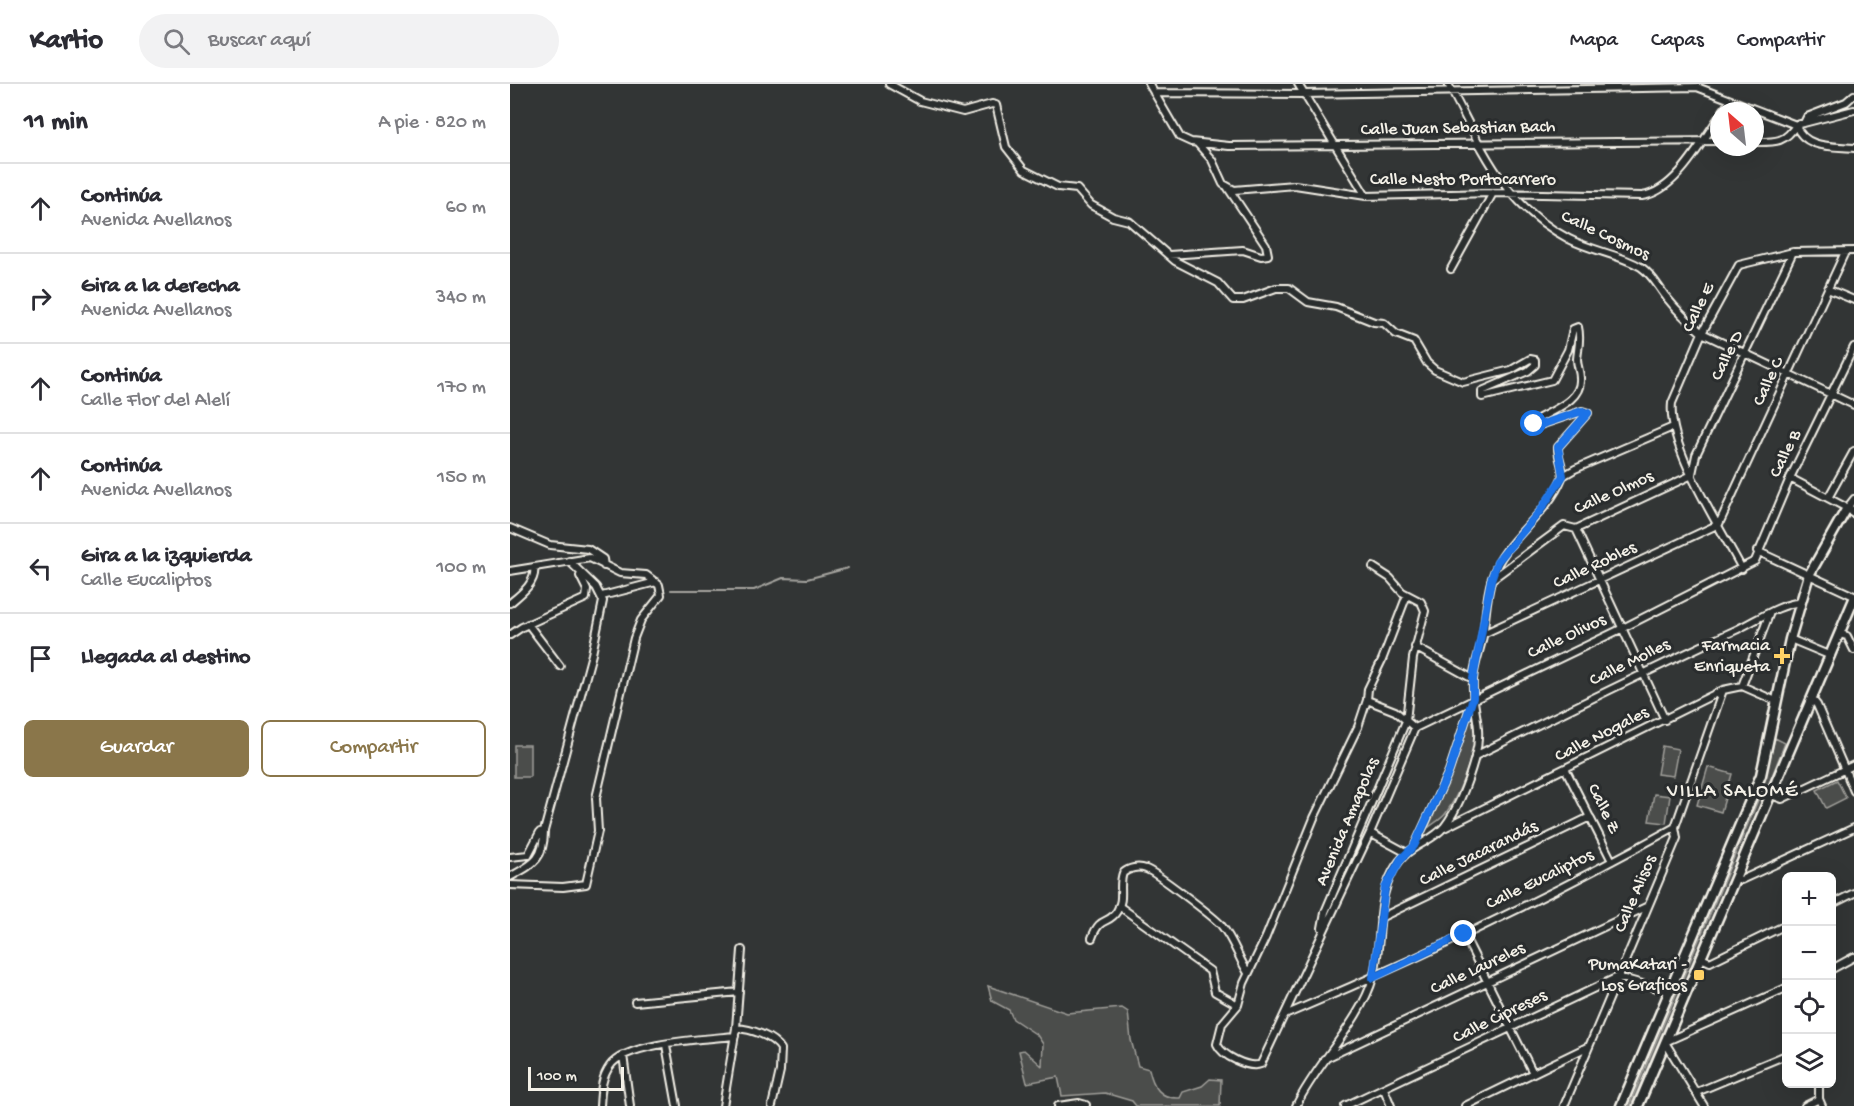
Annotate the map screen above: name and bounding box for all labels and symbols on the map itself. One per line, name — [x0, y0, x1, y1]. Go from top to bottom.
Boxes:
north arrow — [1710, 102, 1764, 156]
street label: Calle Juan Sebastian Bach — [1360, 117, 1556, 141]
street label: Calle Nesto Portocarrero — [1370, 170, 1556, 191]
street label: Calle Cosmos — [1557, 206, 1654, 266]
street label: Calle E — [1678, 279, 1720, 336]
street label: Calle D — [1707, 327, 1749, 384]
street label: Calle C — [1749, 353, 1790, 410]
route start — [1520, 410, 1546, 436]
street label: Calle B — [1766, 426, 1807, 481]
street label: Calle Olmos — [1571, 466, 1658, 520]
street label: Calle Robles — [1550, 537, 1641, 594]
street label: Calle Olivos — [1525, 609, 1611, 664]
street label: Calle Molles — [1586, 634, 1675, 691]
place label: Farmacia Enriqueta — [1694, 636, 1771, 678]
marker: Farmacia Enriqueta — [1775, 649, 1789, 663]
street label: Calle Nogales — [1552, 702, 1654, 768]
street label: Avenida Amapolas — [1312, 753, 1385, 889]
district label: VILLA SALOMÉ — [1666, 780, 1799, 804]
street label: Calle Z — [1582, 781, 1624, 838]
street label: Calle Jacarandás — [1416, 816, 1543, 892]
street label: Calle Eucaliptos — [1483, 844, 1598, 915]
street label: Calle Alisos — [1610, 851, 1662, 936]
route end — [1450, 920, 1476, 946]
street label: Calle Laureles — [1427, 937, 1530, 1000]
place label: PumaKatari - Los Graficos — [1587, 955, 1688, 997]
marker: PumaKatari - Los Graficos — [1692, 968, 1706, 982]
street label: Calle Cipreses — [1450, 985, 1552, 1049]
scale bar — [528, 1064, 624, 1092]

